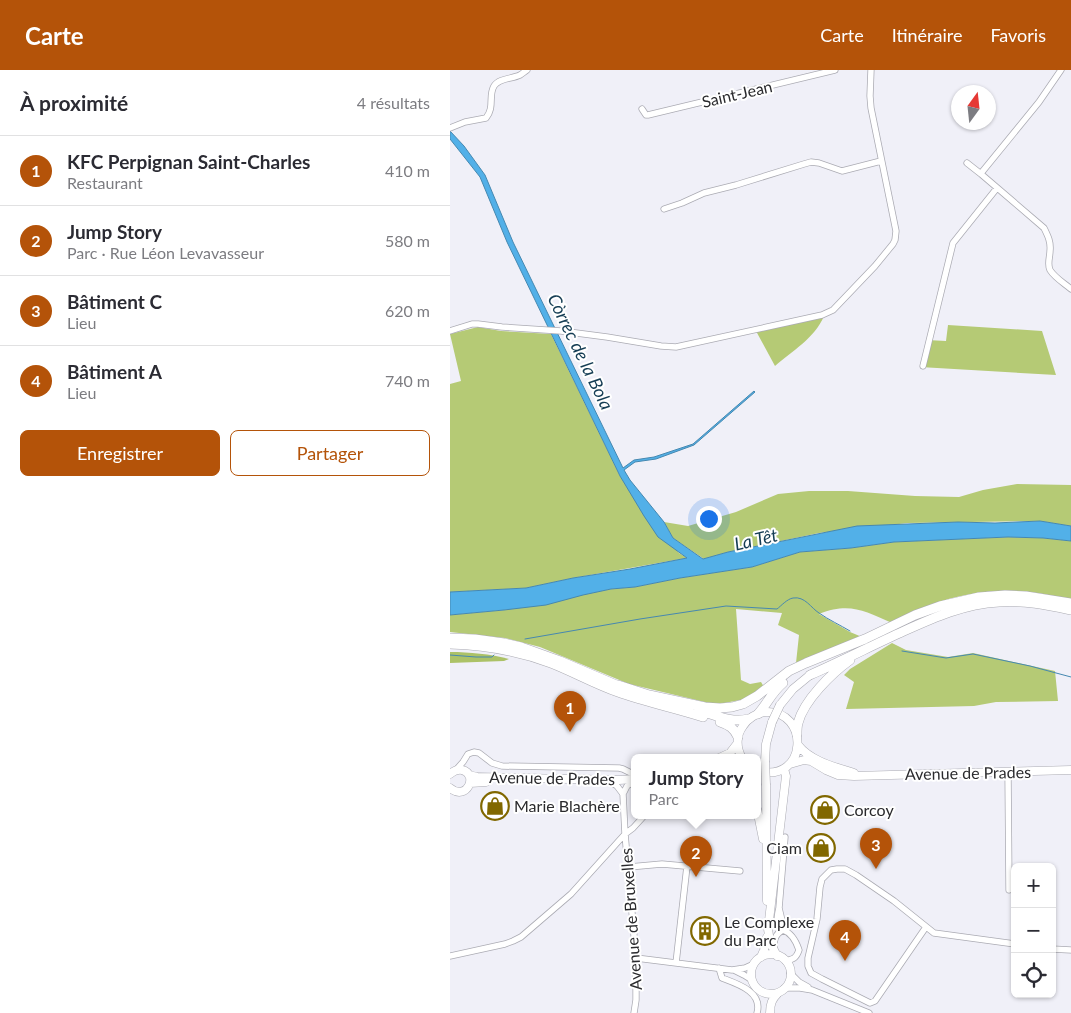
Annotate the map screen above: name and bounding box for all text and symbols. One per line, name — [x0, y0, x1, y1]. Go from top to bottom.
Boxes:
text: Carte — [25, 21, 84, 50]
text: Carte — [820, 24, 864, 46]
text: Itinéraire — [892, 24, 962, 46]
text: Favoris — [990, 24, 1046, 46]
street label: Saint-Jean — [700, 76, 774, 111]
north arrow — [951, 85, 996, 130]
text: À proximité — [20, 90, 128, 115]
text: 4 résultats — [357, 93, 430, 112]
text: KFC Perpignan Saint-Charles — [67, 150, 310, 173]
text: 1 — [31, 161, 41, 180]
text: 410 m — [385, 161, 430, 180]
text: Restaurant — [67, 173, 143, 192]
text: Jump Story — [67, 220, 162, 243]
text: 2 — [31, 231, 41, 250]
text: 580 m — [385, 231, 430, 250]
text: Parc · Rue Léon Levavasseur — [67, 243, 264, 262]
text: Bâtiment C — [67, 290, 162, 313]
water label: Còrrec de la Bola — [543, 290, 618, 413]
text: 3 — [31, 301, 41, 320]
text: 620 m — [385, 301, 430, 320]
text: Lieu — [67, 313, 96, 332]
text: Bâtiment A — [67, 360, 162, 383]
text: 4 — [31, 371, 41, 390]
text: 740 m — [385, 371, 430, 390]
text: Lieu — [67, 383, 96, 402]
button: Enregistrer — [20, 430, 220, 476]
button: Partager — [230, 430, 430, 476]
your location — [696, 506, 722, 532]
water label: La Têt — [732, 523, 780, 555]
pin: 1 — [554, 691, 586, 732]
popup — [631, 754, 761, 819]
street label: Avenue de Prades — [905, 762, 1031, 783]
text: Jump Story — [649, 766, 743, 789]
street label: Avenue de Prades — [489, 767, 615, 788]
text: Parc — [649, 789, 679, 808]
shop icon: Marie Blachère — [480, 791, 510, 821]
shop icon: Corcoy — [810, 795, 840, 825]
place label: Marie Blachère — [514, 796, 620, 815]
place label: Corcoy — [844, 800, 894, 819]
pin: 3 — [860, 828, 892, 869]
shop icon: Ciam — [806, 833, 836, 863]
pin: 2 — [680, 836, 712, 877]
place label: Ciam — [766, 838, 802, 857]
street label: Avenue de Bruxelles — [616, 847, 645, 991]
map controls — [1011, 863, 1056, 998]
button: + — [1011, 863, 1056, 908]
button: − — [1011, 908, 1056, 953]
place label: Le Complexe du Parc — [724, 912, 814, 949]
building icon: Le Complexe du Parc — [690, 916, 720, 946]
pin: 4 — [829, 920, 861, 961]
button: locate — [1011, 953, 1056, 998]

